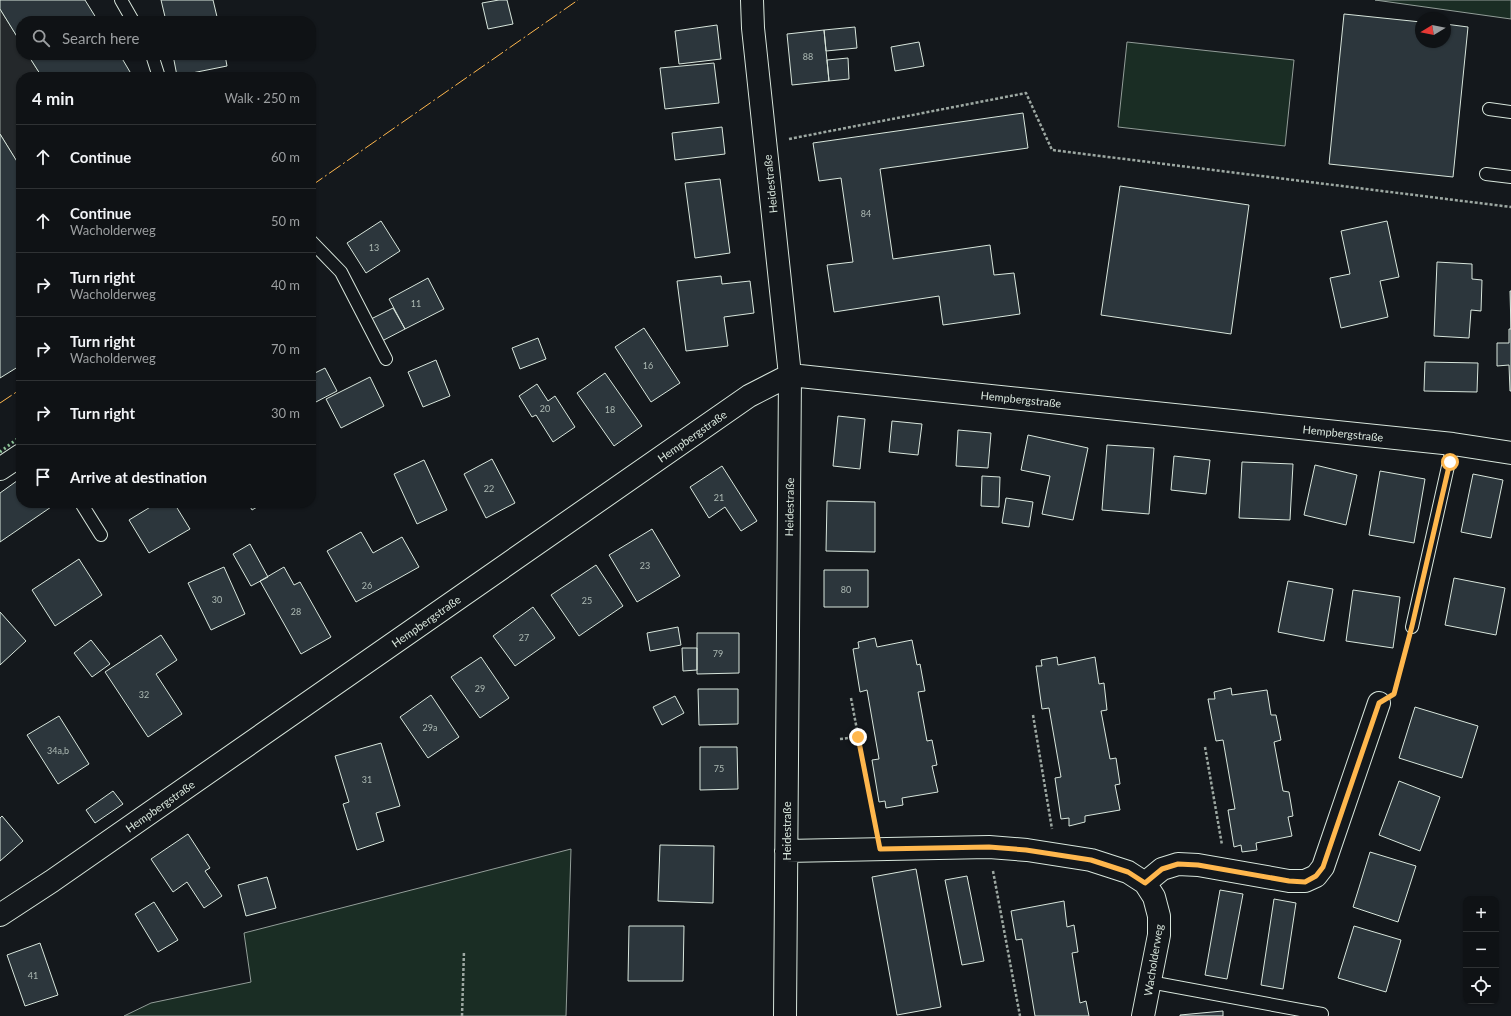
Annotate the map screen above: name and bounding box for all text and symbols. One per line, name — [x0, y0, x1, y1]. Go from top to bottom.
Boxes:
north arrow — [1415, 12, 1451, 48]
search box — [16, 16, 316, 60]
icon: search — [30, 27, 52, 49]
text: Search here — [62, 29, 139, 47]
house number: 88 — [803, 51, 813, 62]
text: 4 min — [32, 88, 74, 109]
text: Walk · 250 m — [224, 90, 300, 106]
icon: ahead — [32, 146, 54, 168]
text: Continue — [70, 148, 131, 166]
text: 60 m — [271, 149, 300, 165]
street label: Heidestraße — [760, 154, 780, 214]
text: Continue — [70, 204, 131, 222]
house number: 84 — [861, 208, 871, 219]
icon: ahead — [32, 210, 54, 232]
text: 50 m — [271, 213, 300, 229]
text: Wacholderweg — [70, 222, 156, 238]
house number: 13 — [369, 242, 379, 253]
text: Turn right — [70, 268, 135, 286]
icon: right — [32, 274, 54, 296]
text: 40 m — [271, 277, 300, 293]
text: Wacholderweg — [70, 286, 156, 302]
house number: 11 — [411, 298, 421, 309]
text: Turn right — [70, 332, 135, 350]
icon: right — [32, 338, 54, 360]
text: 70 m — [271, 341, 300, 357]
text: Wacholderweg — [70, 350, 156, 366]
house number: 16 — [643, 360, 653, 371]
street label: Hempbergstraße — [980, 388, 1062, 410]
icon: right — [32, 402, 54, 424]
house number: 20 — [540, 403, 550, 414]
text: Turn right — [70, 404, 135, 422]
house number: 18 — [605, 404, 615, 415]
text: 30 m — [271, 405, 300, 421]
street label: Hempbergstraße — [655, 407, 729, 465]
street label: Hempbergstraße — [1302, 422, 1384, 444]
route start — [1441, 453, 1459, 471]
icon: arrive — [32, 466, 54, 488]
text: Arrive at destination — [70, 468, 207, 486]
street label: Heidestraße — [782, 477, 796, 537]
house number: 22 — [484, 483, 494, 494]
house number: 21 — [714, 492, 724, 503]
house number: 23 — [640, 560, 650, 571]
house number: 26 — [362, 580, 372, 591]
house number: 80 — [841, 584, 851, 595]
street label: Hempbergstraße — [389, 592, 463, 650]
house number: 30 — [212, 594, 222, 605]
house number: 25 — [582, 595, 592, 606]
house number: 28 — [291, 606, 301, 617]
house number: 27 — [519, 632, 529, 643]
house number: 79 — [713, 648, 723, 659]
house number: 29 — [475, 683, 485, 694]
house number: 32 — [139, 689, 149, 700]
house number: 29a — [423, 722, 437, 733]
route end — [849, 728, 867, 746]
house number: 34a,b — [47, 745, 69, 756]
house number: 75 — [714, 763, 724, 774]
house number: 31 — [362, 774, 372, 785]
street label: Hempbergstraße — [123, 777, 197, 835]
street label: Heidestraße — [780, 801, 793, 860]
map controls — [1463, 896, 1499, 1004]
button: + — [1463, 896, 1499, 932]
street label: Wacholderweg — [1141, 923, 1165, 997]
button: − — [1463, 932, 1499, 968]
button: locate — [1463, 968, 1499, 1004]
house number: 41 — [28, 970, 38, 981]

